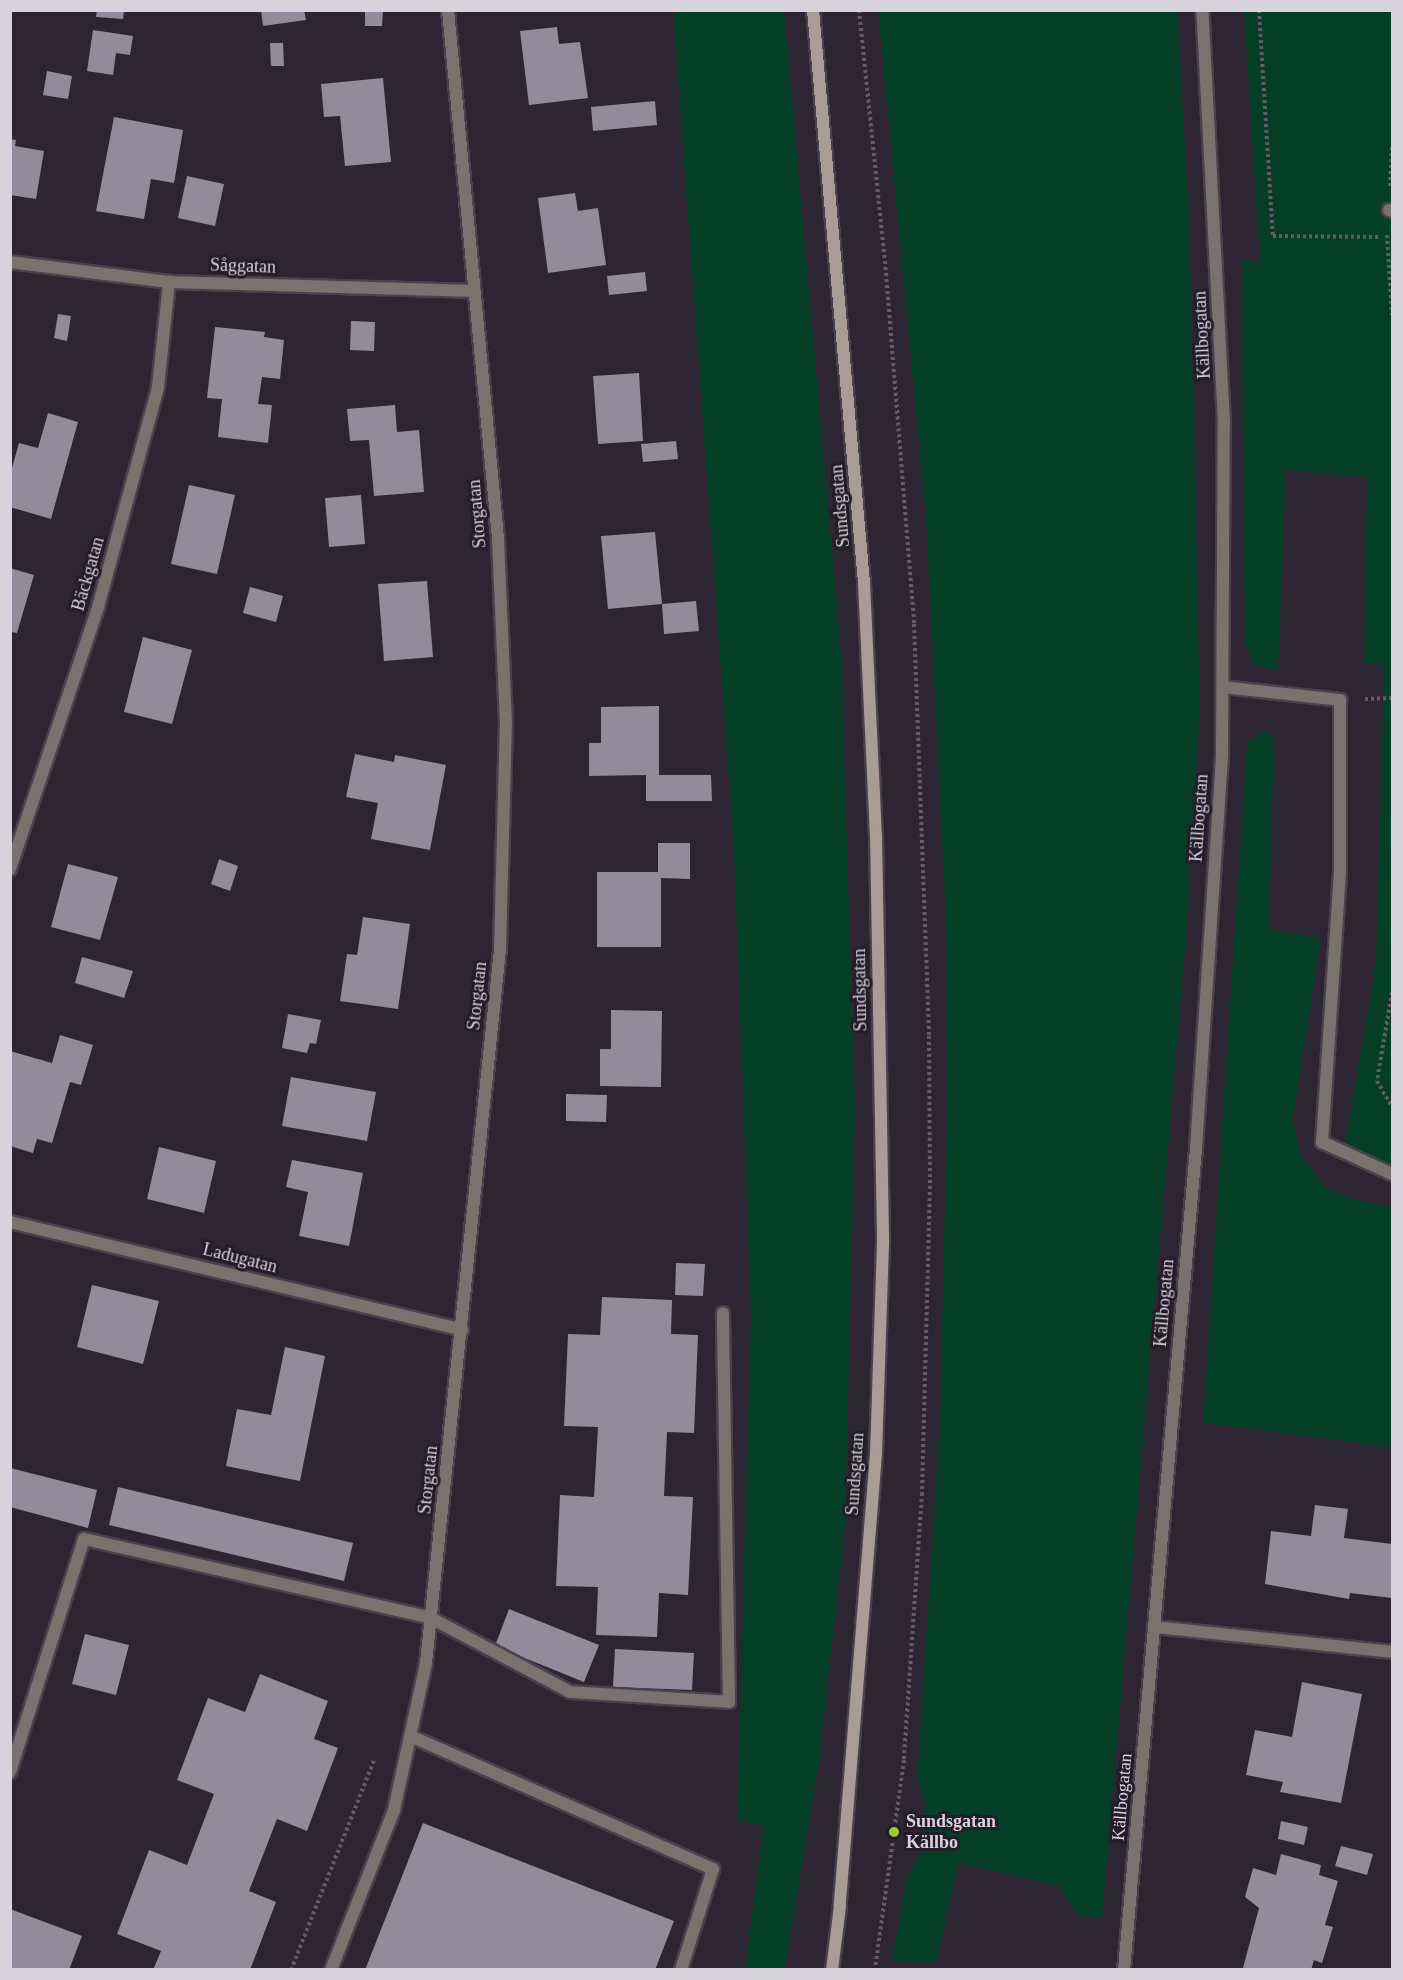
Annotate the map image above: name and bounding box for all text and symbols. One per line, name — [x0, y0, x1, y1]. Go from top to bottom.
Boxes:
street label: Såggatan — [210, 254, 276, 278]
street label: Källbogatan — [1189, 291, 1215, 379]
street label: Sundsgatan — [826, 464, 854, 548]
street label: Storgatan — [463, 479, 491, 549]
street label: Bäckgatan — [67, 535, 109, 613]
street label: Källbogatan — [1185, 773, 1213, 863]
street label: Sundsgatan — [848, 948, 872, 1032]
street label: Storgatan — [463, 961, 491, 1031]
street label: Ladugatan — [201, 1238, 279, 1278]
street label: Källbogatan — [1149, 1258, 1179, 1348]
street label: Sundsgatan — [841, 1432, 869, 1516]
street label: Storgatan — [414, 1445, 442, 1515]
street label: Källbogatan — [1107, 1752, 1137, 1842]
place label: Sundsgatan Källbo — [906, 1811, 996, 1854]
marker: Sundsgatan Källbo — [887, 1825, 901, 1839]

